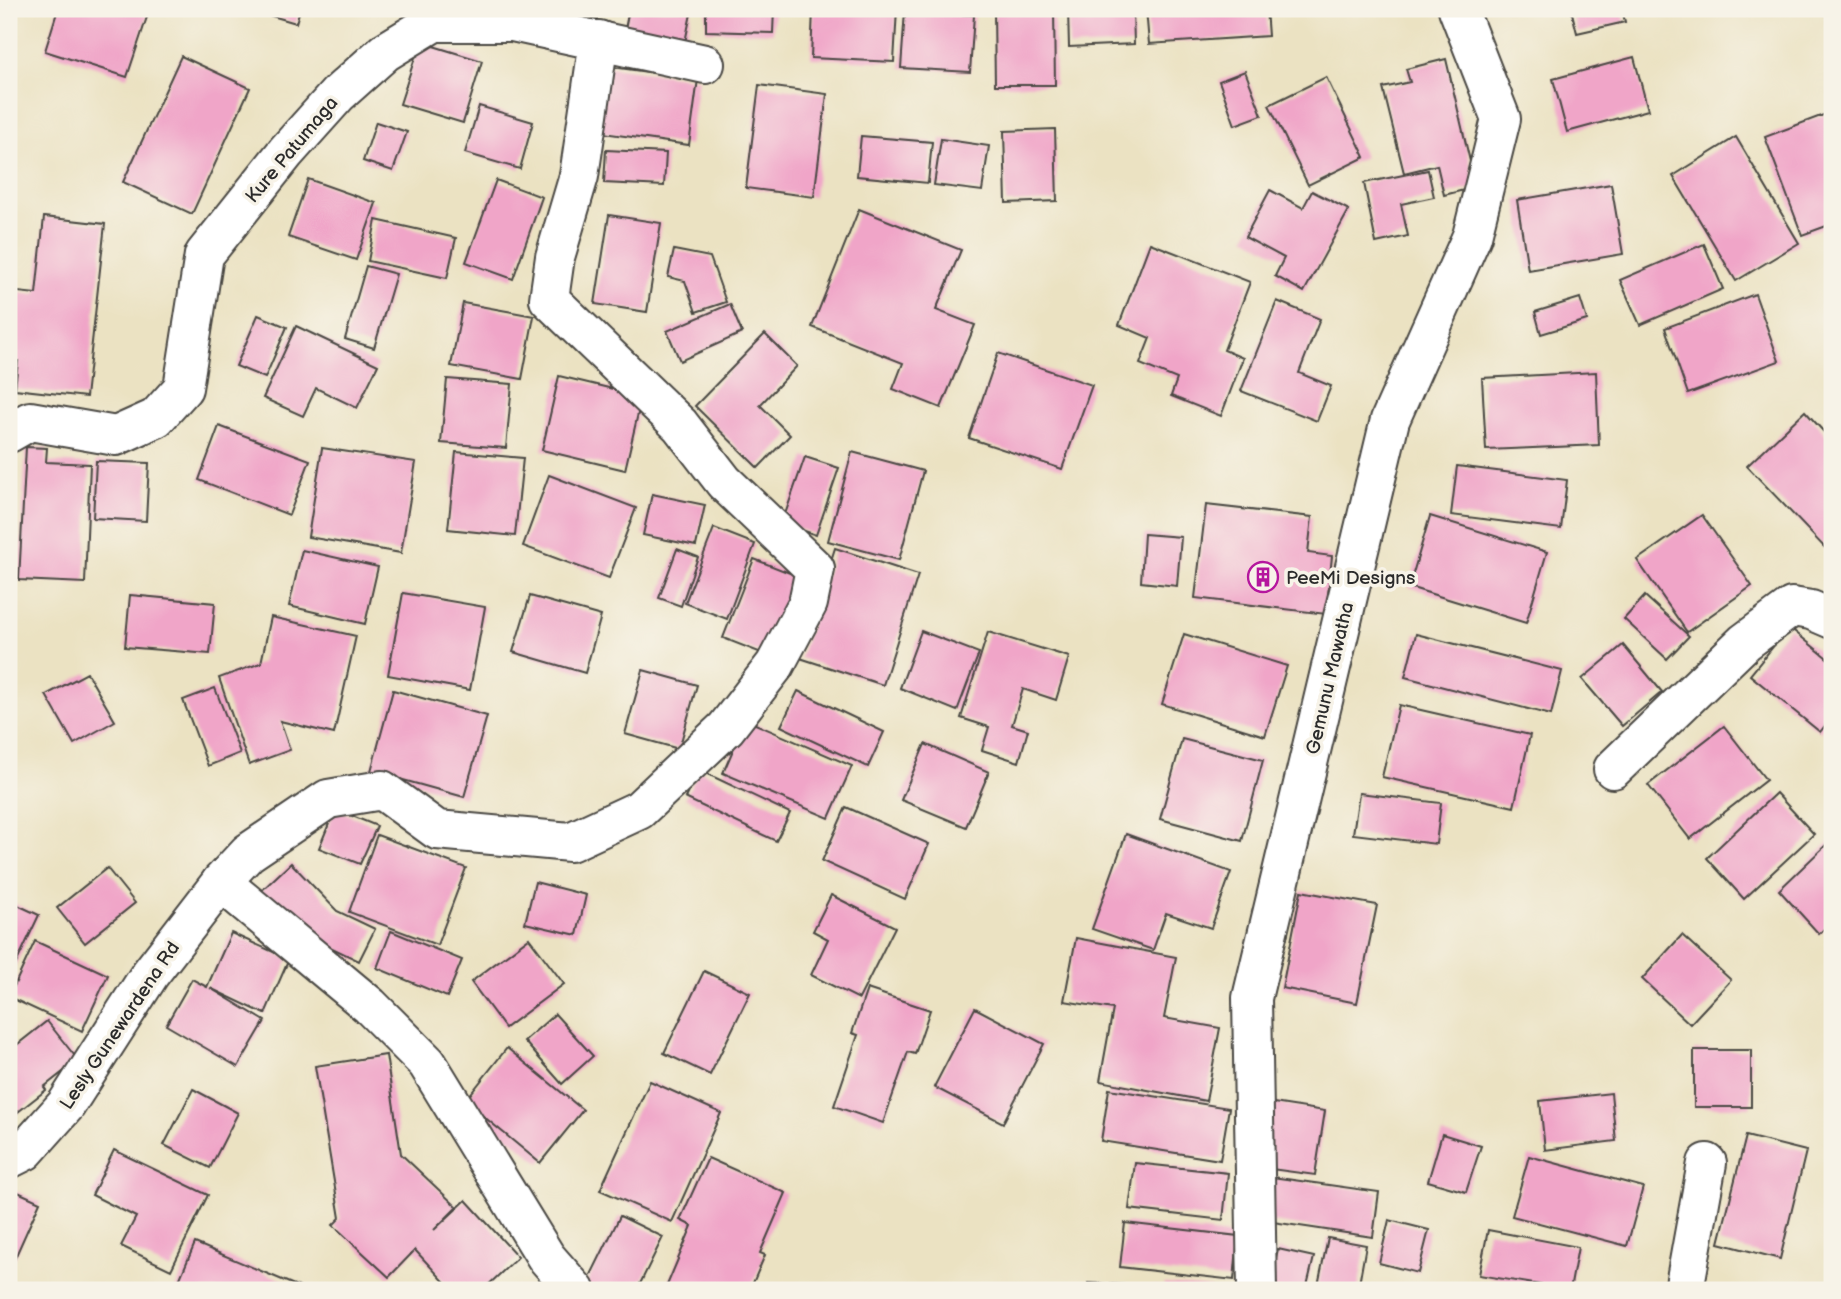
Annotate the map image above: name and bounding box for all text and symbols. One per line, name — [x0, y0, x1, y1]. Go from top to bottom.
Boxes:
street label: Kure Patumaga — [241, 92, 343, 208]
building icon: PeeMi Designs — [1246, 560, 1280, 594]
place label: PeeMi Designs — [1286, 567, 1416, 590]
street label: Gemunu Mawatha — [1302, 600, 1359, 757]
street label: Lesly Gunewardena Rd — [55, 938, 185, 1114]

